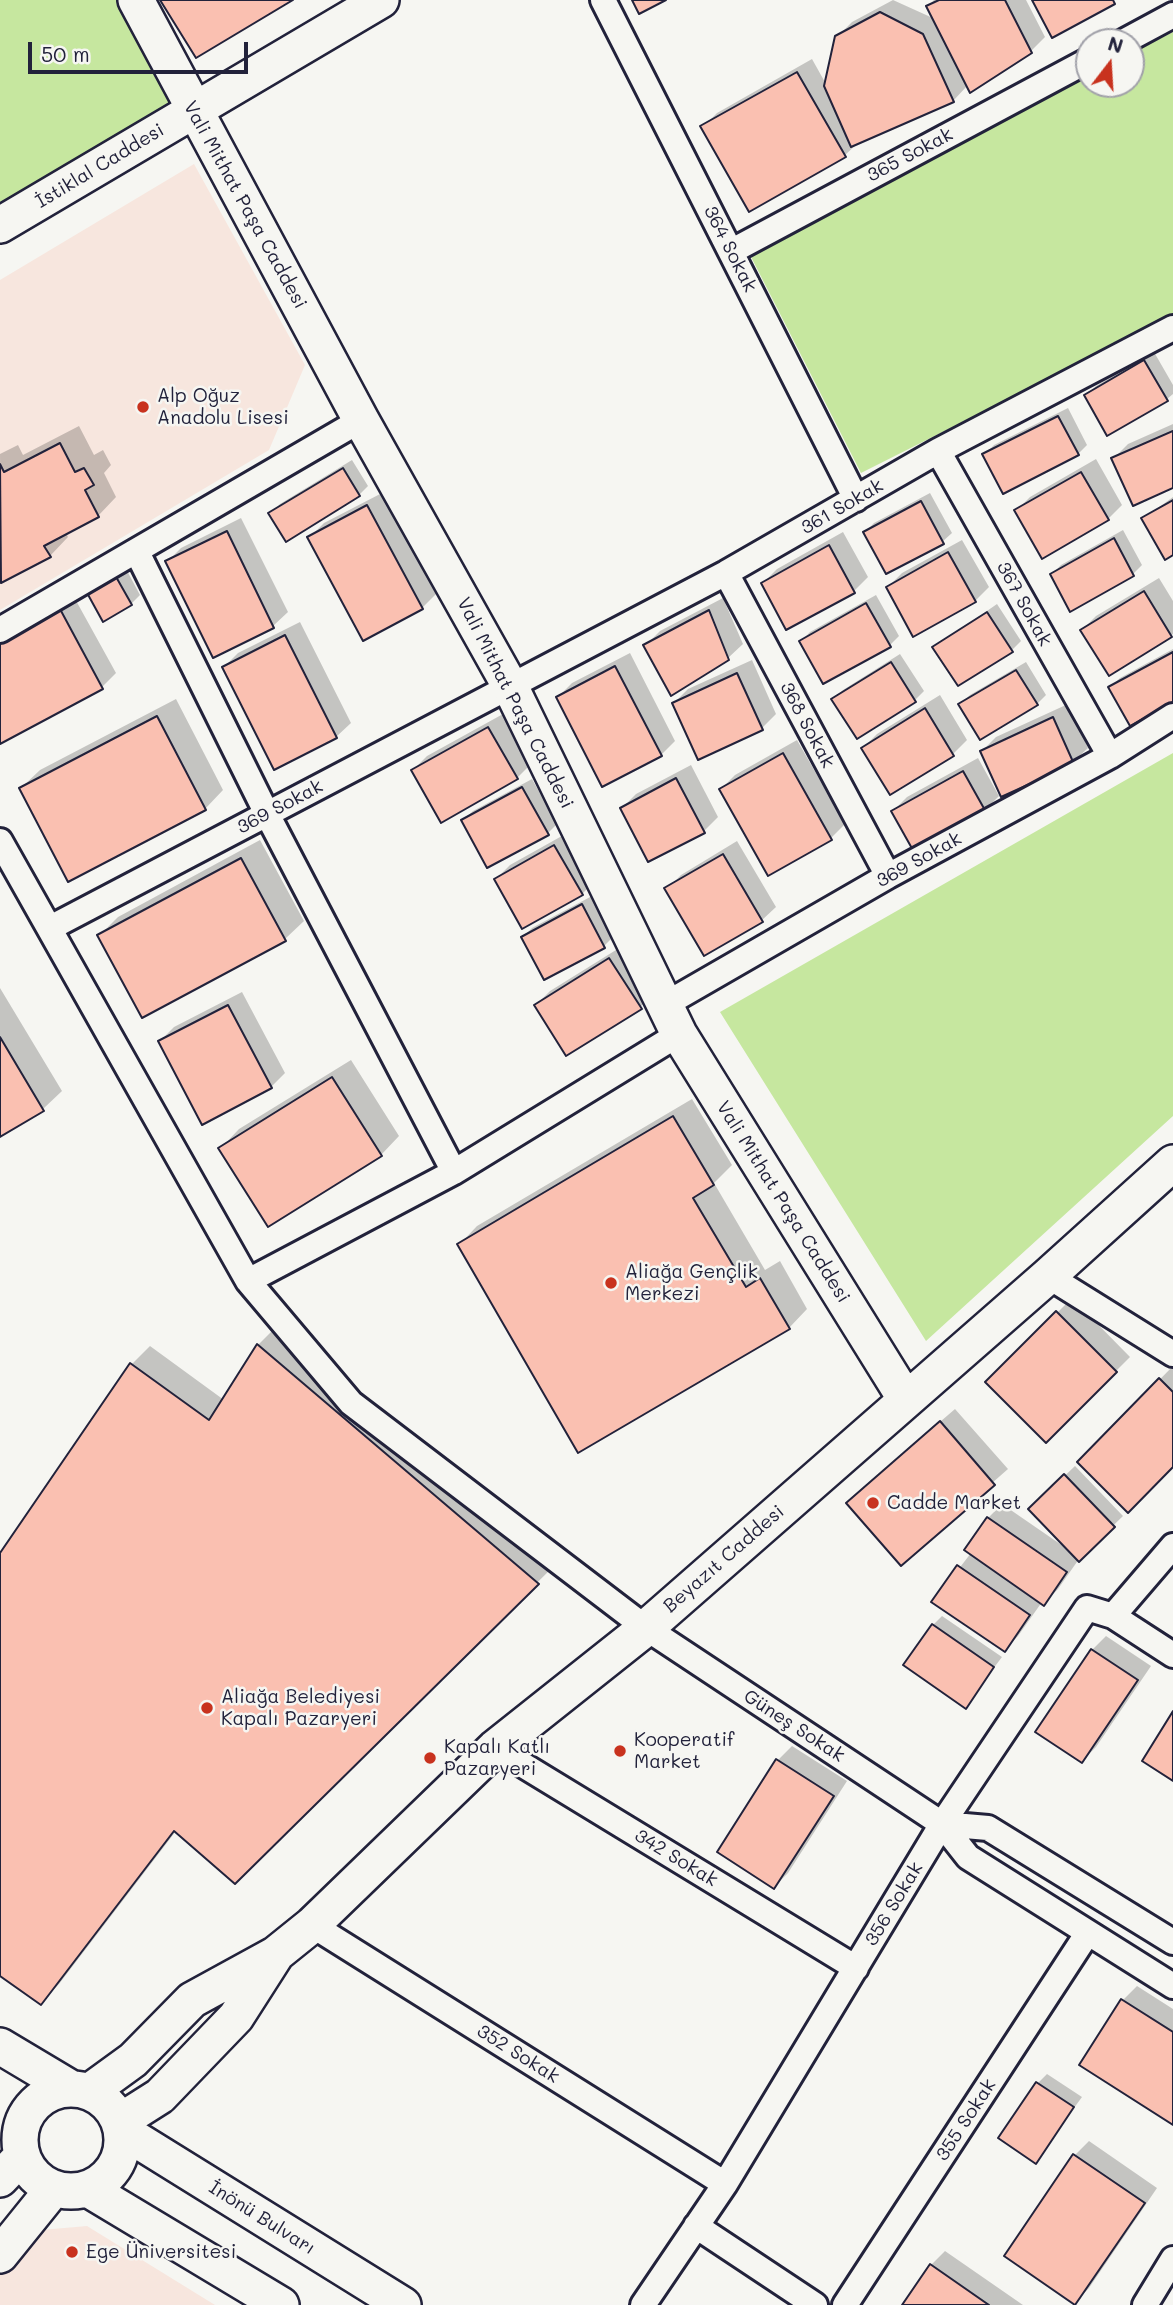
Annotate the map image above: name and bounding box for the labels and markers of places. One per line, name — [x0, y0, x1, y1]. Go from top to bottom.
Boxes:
place label: Alp Oğuz Anadolu Lisesi — [157, 385, 289, 429]
marker: Alp Oğuz Anadolu Lisesi — [135, 399, 151, 415]
place label: Aliağa Gençlik Merkezi — [625, 1261, 758, 1305]
marker: Aliağa Gençlik Merkezi — [603, 1275, 619, 1291]
place label: Cadde Market — [887, 1492, 1021, 1514]
marker: Cadde Market — [865, 1495, 881, 1511]
place label: Aliağa Belediyesi Kapalı Pazaryeri — [221, 1686, 380, 1730]
marker: Aliağa Belediyesi Kapalı Pazaryeri — [199, 1700, 215, 1716]
place label: Kooperatif Market — [634, 1729, 734, 1773]
place label: Kapalı Katlı Pazaryeri — [444, 1736, 550, 1780]
marker: Kooperatif Market — [612, 1743, 628, 1759]
marker: Kapalı Katlı Pazaryeri — [422, 1750, 438, 1766]
place label: Ege Üniversitesi — [86, 2241, 236, 2263]
marker: Ege Üniversitesi — [64, 2244, 80, 2260]

